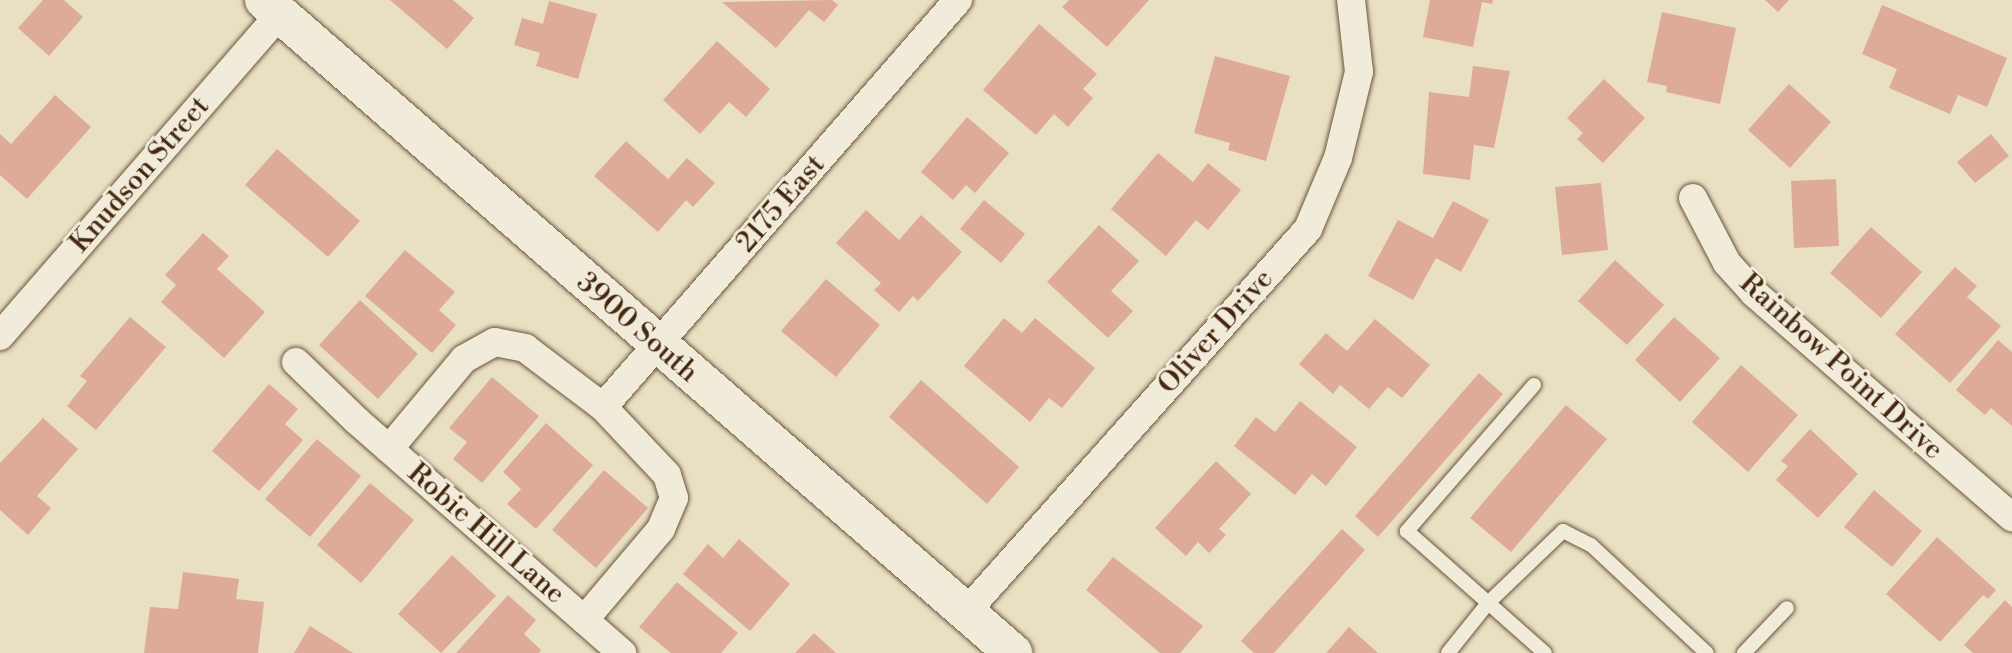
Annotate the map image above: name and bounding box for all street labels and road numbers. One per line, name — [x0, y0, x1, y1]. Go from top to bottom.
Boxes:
street label: Knudson Street — [63, 90, 217, 260]
street label: 2175 East — [730, 149, 832, 259]
street label: Oliver Drive — [1151, 263, 1281, 401]
street label: 3900 South — [569, 266, 705, 390]
street label: Rainbow Point Drive — [1732, 267, 1950, 467]
street label: Robie Hill Lane — [400, 457, 572, 611]

